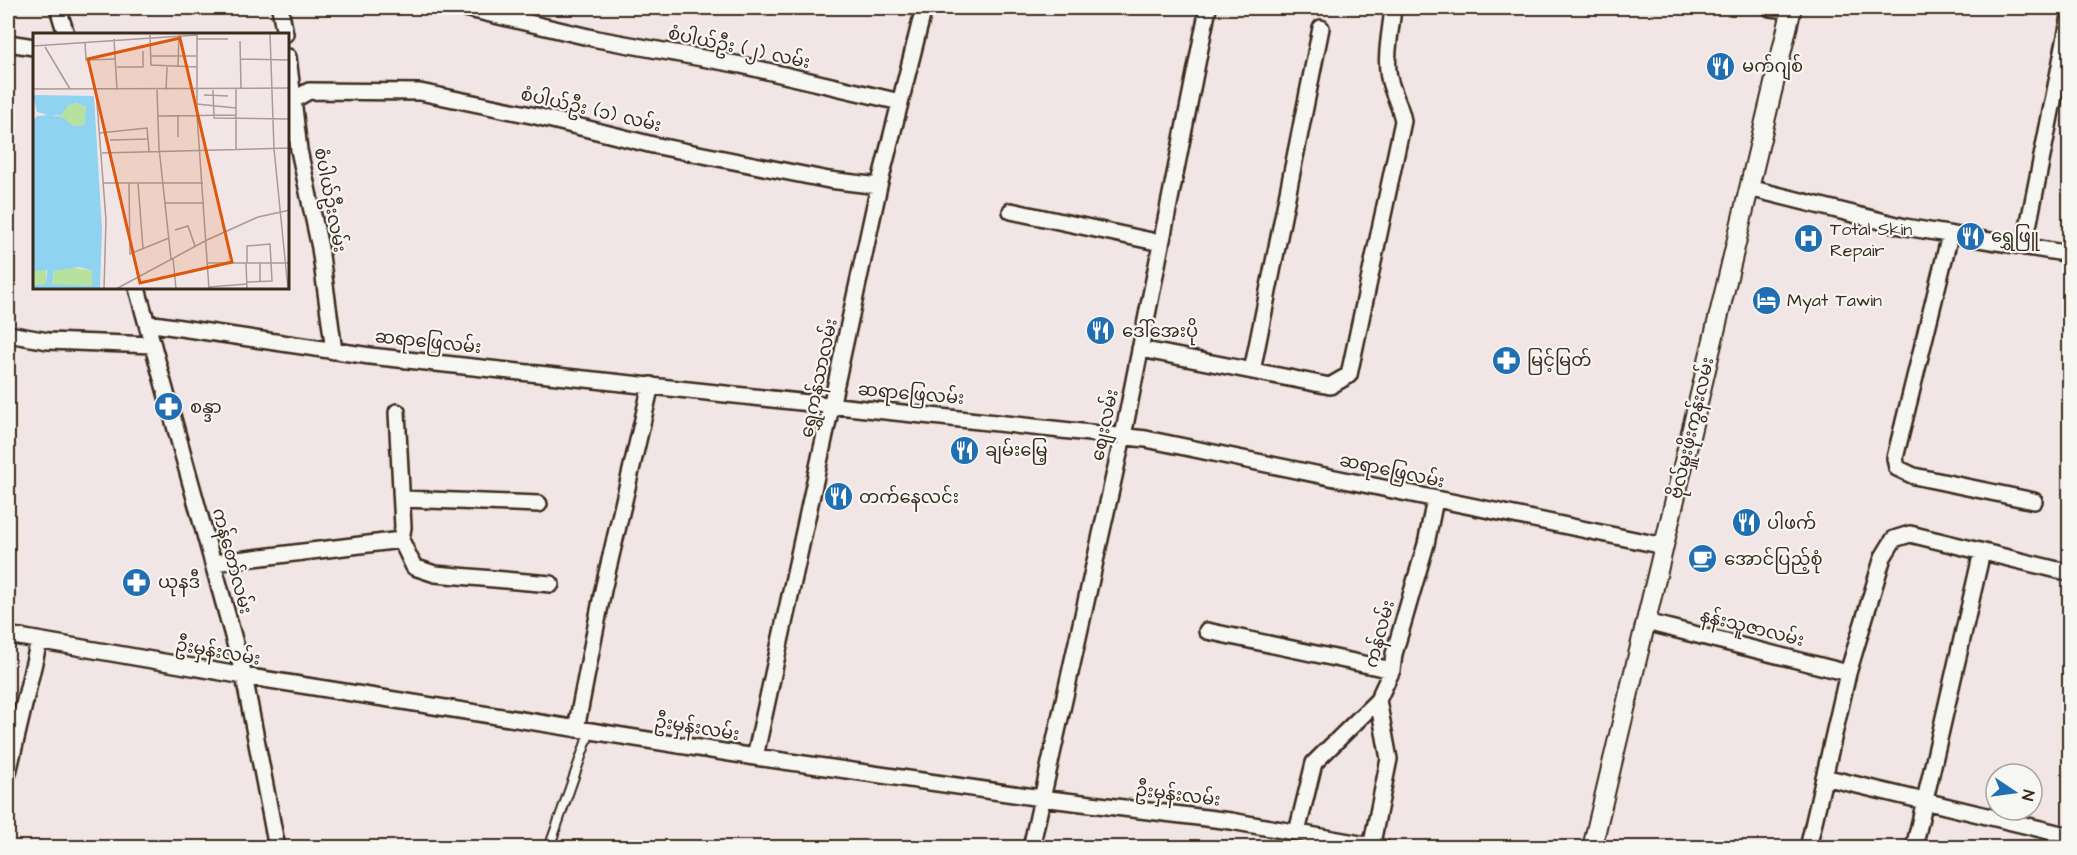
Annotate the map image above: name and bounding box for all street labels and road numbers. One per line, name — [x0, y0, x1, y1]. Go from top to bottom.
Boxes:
street label: စံပါယ်ဦး (၂) လမ်း — [665, 20, 812, 77]
street label: စံပါယ်ဦး (၁) လမ်း — [518, 81, 664, 140]
street label: စံပါယ်ဦးလမ်း — [306, 145, 353, 255]
street label: ‌ရွှေကန်သာလမ်း — [793, 316, 846, 440]
street label: ဆရာဖြေလမ်း — [373, 323, 483, 362]
street label: ဗိုလ်မှူးဖိုးကွန်းလမ်း — [1662, 354, 1722, 502]
street label: ဆရာဖြေလမ်း — [856, 376, 965, 413]
street label: စျေးလမ်း — [1084, 387, 1127, 464]
street label: ဆရာဖြေလမ်း — [1337, 447, 1447, 496]
street label: ကန်တော်လမ်း — [204, 505, 259, 617]
street label: ကန်လမ်း — [1358, 597, 1403, 671]
street label: နန်းသူဇာလမ်း — [1697, 602, 1807, 655]
street label: ဦးမှန်းလမ်း — [173, 631, 262, 674]
street label: ဦးမှန်းလမ်း — [653, 708, 741, 749]
street label: ဦးမှန်းလမ်း — [1134, 776, 1222, 815]

